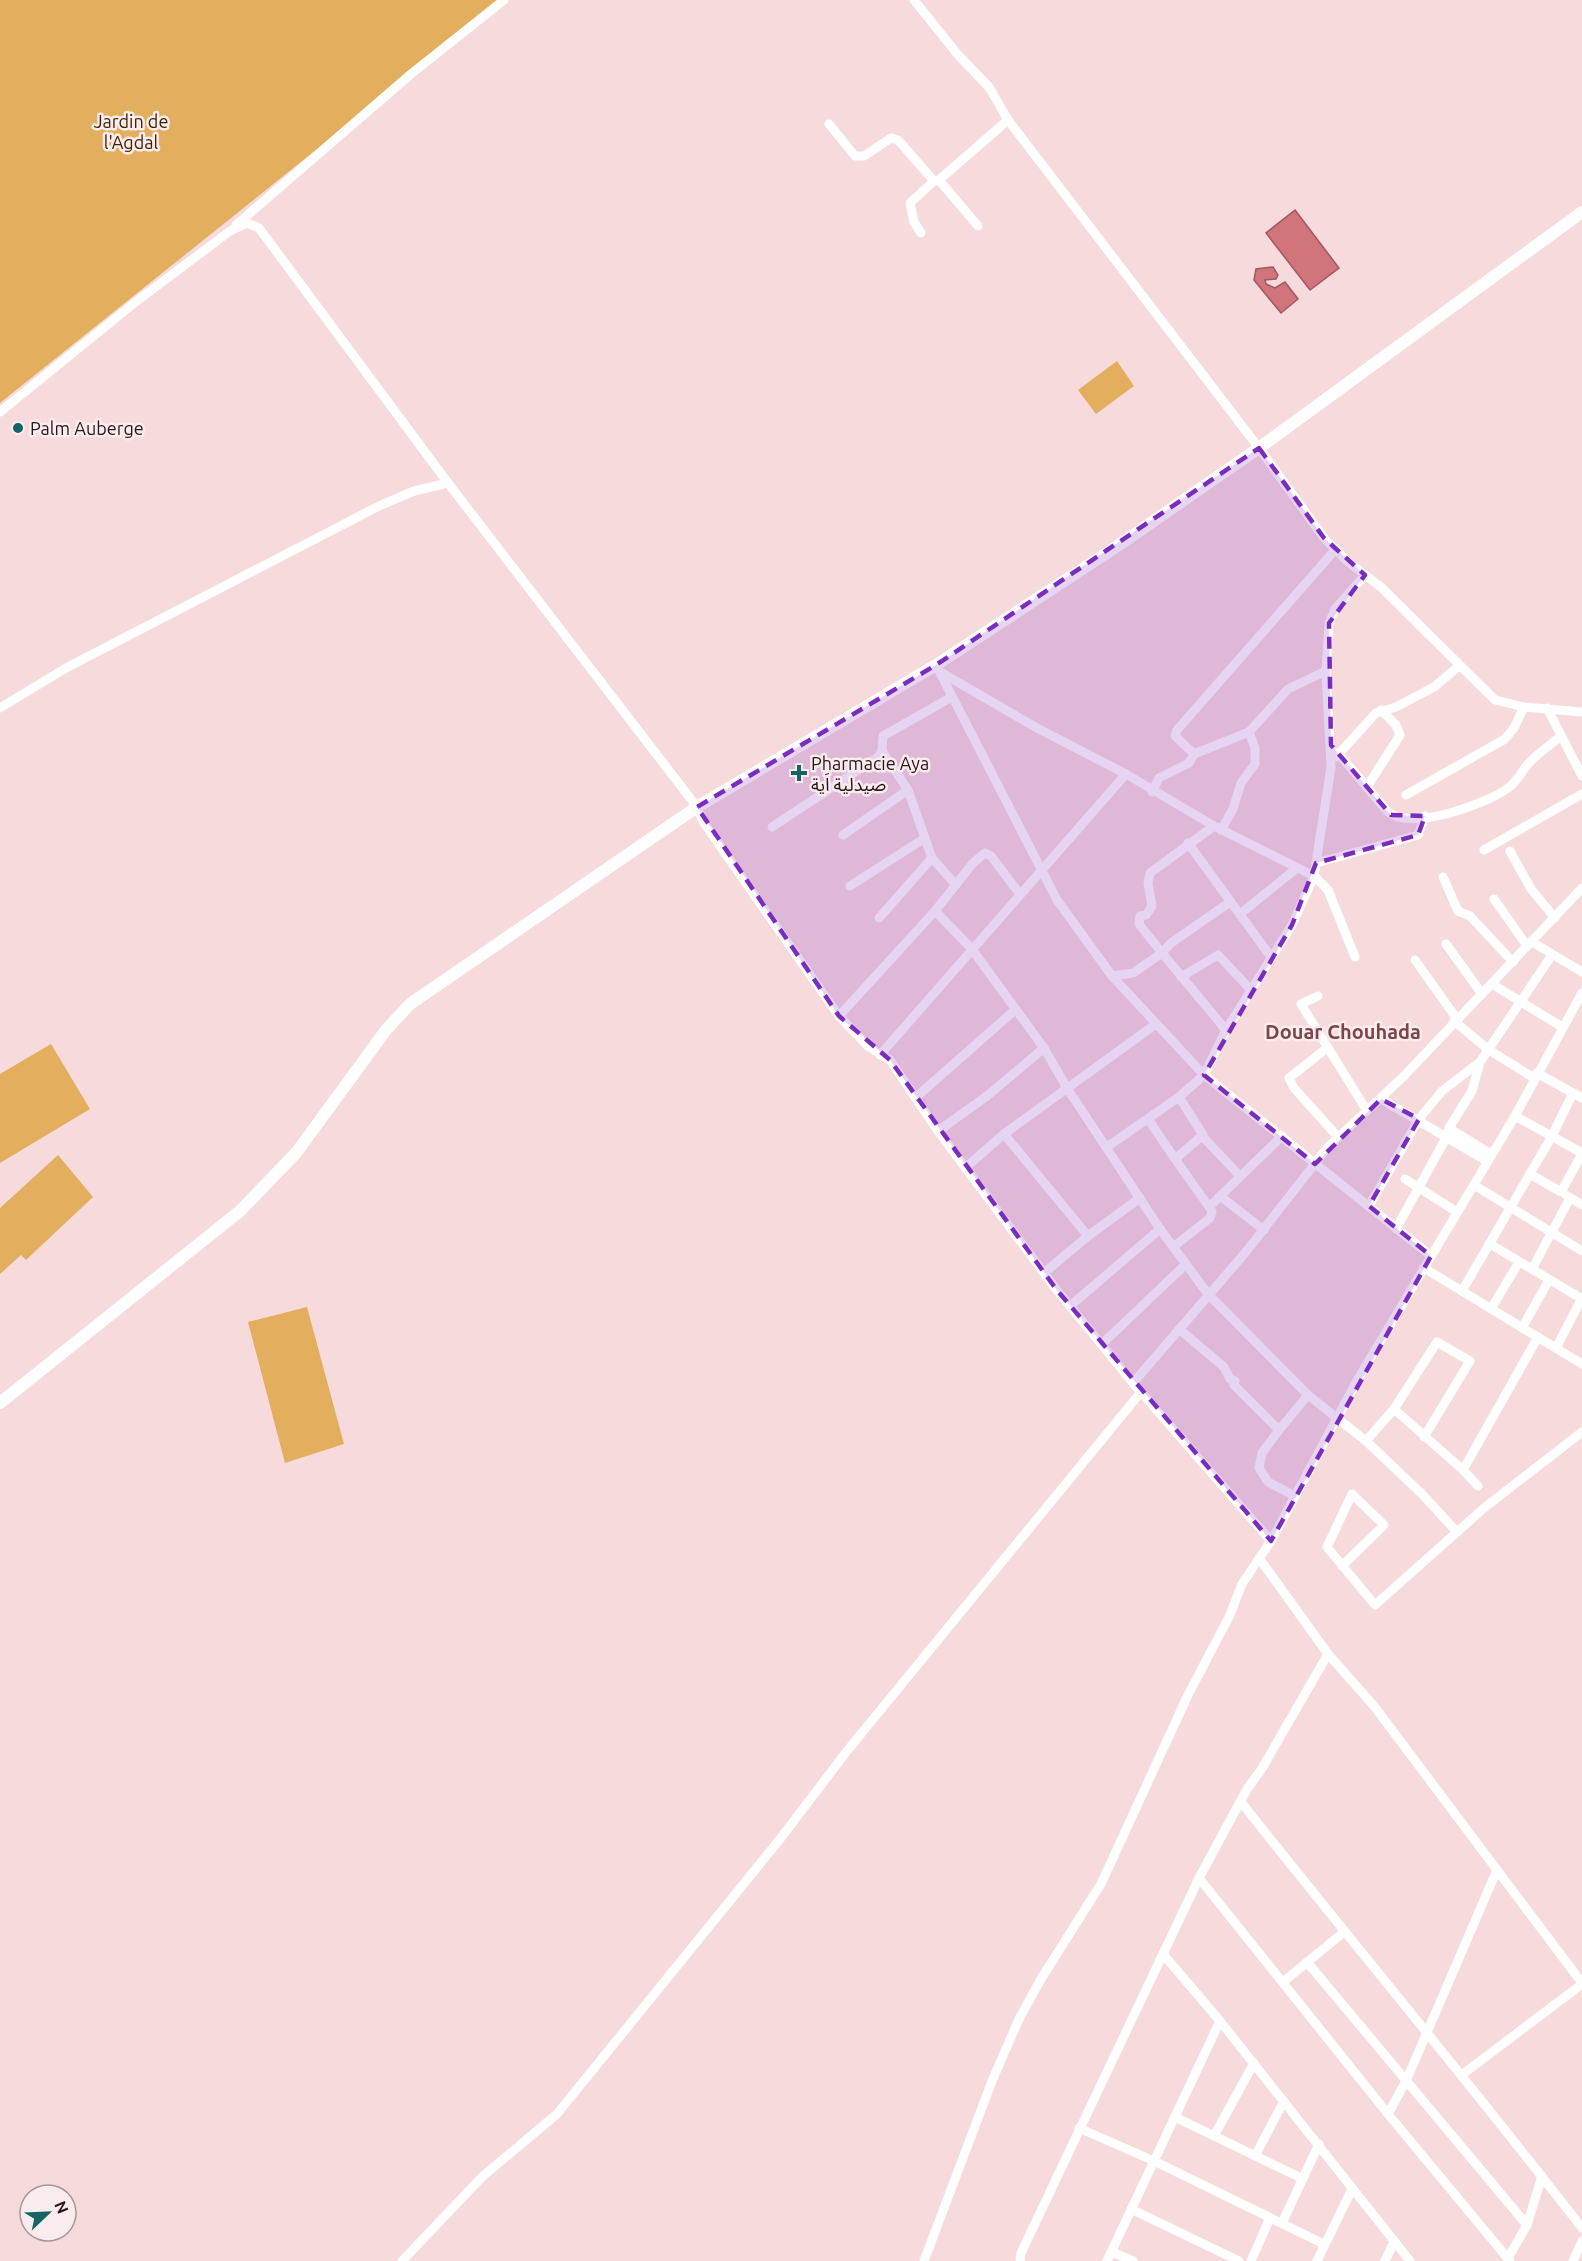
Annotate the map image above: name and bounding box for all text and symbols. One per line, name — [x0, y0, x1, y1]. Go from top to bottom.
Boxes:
park label: Jardin de l'Agdal — [94, 111, 168, 152]
place label: Palm Auberge — [30, 418, 144, 438]
marker: Palm Auberge — [11, 421, 25, 435]
place label: Pharmacie Aya صيدلية اَية — [811, 753, 929, 794]
marker: Pharmacie Aya صيدلية اَية — [792, 766, 806, 780]
district label: Douar Chouhada — [1265, 1020, 1421, 1043]
north arrow — [18, 2183, 78, 2243]
text: N — [51, 2198, 72, 2216]

